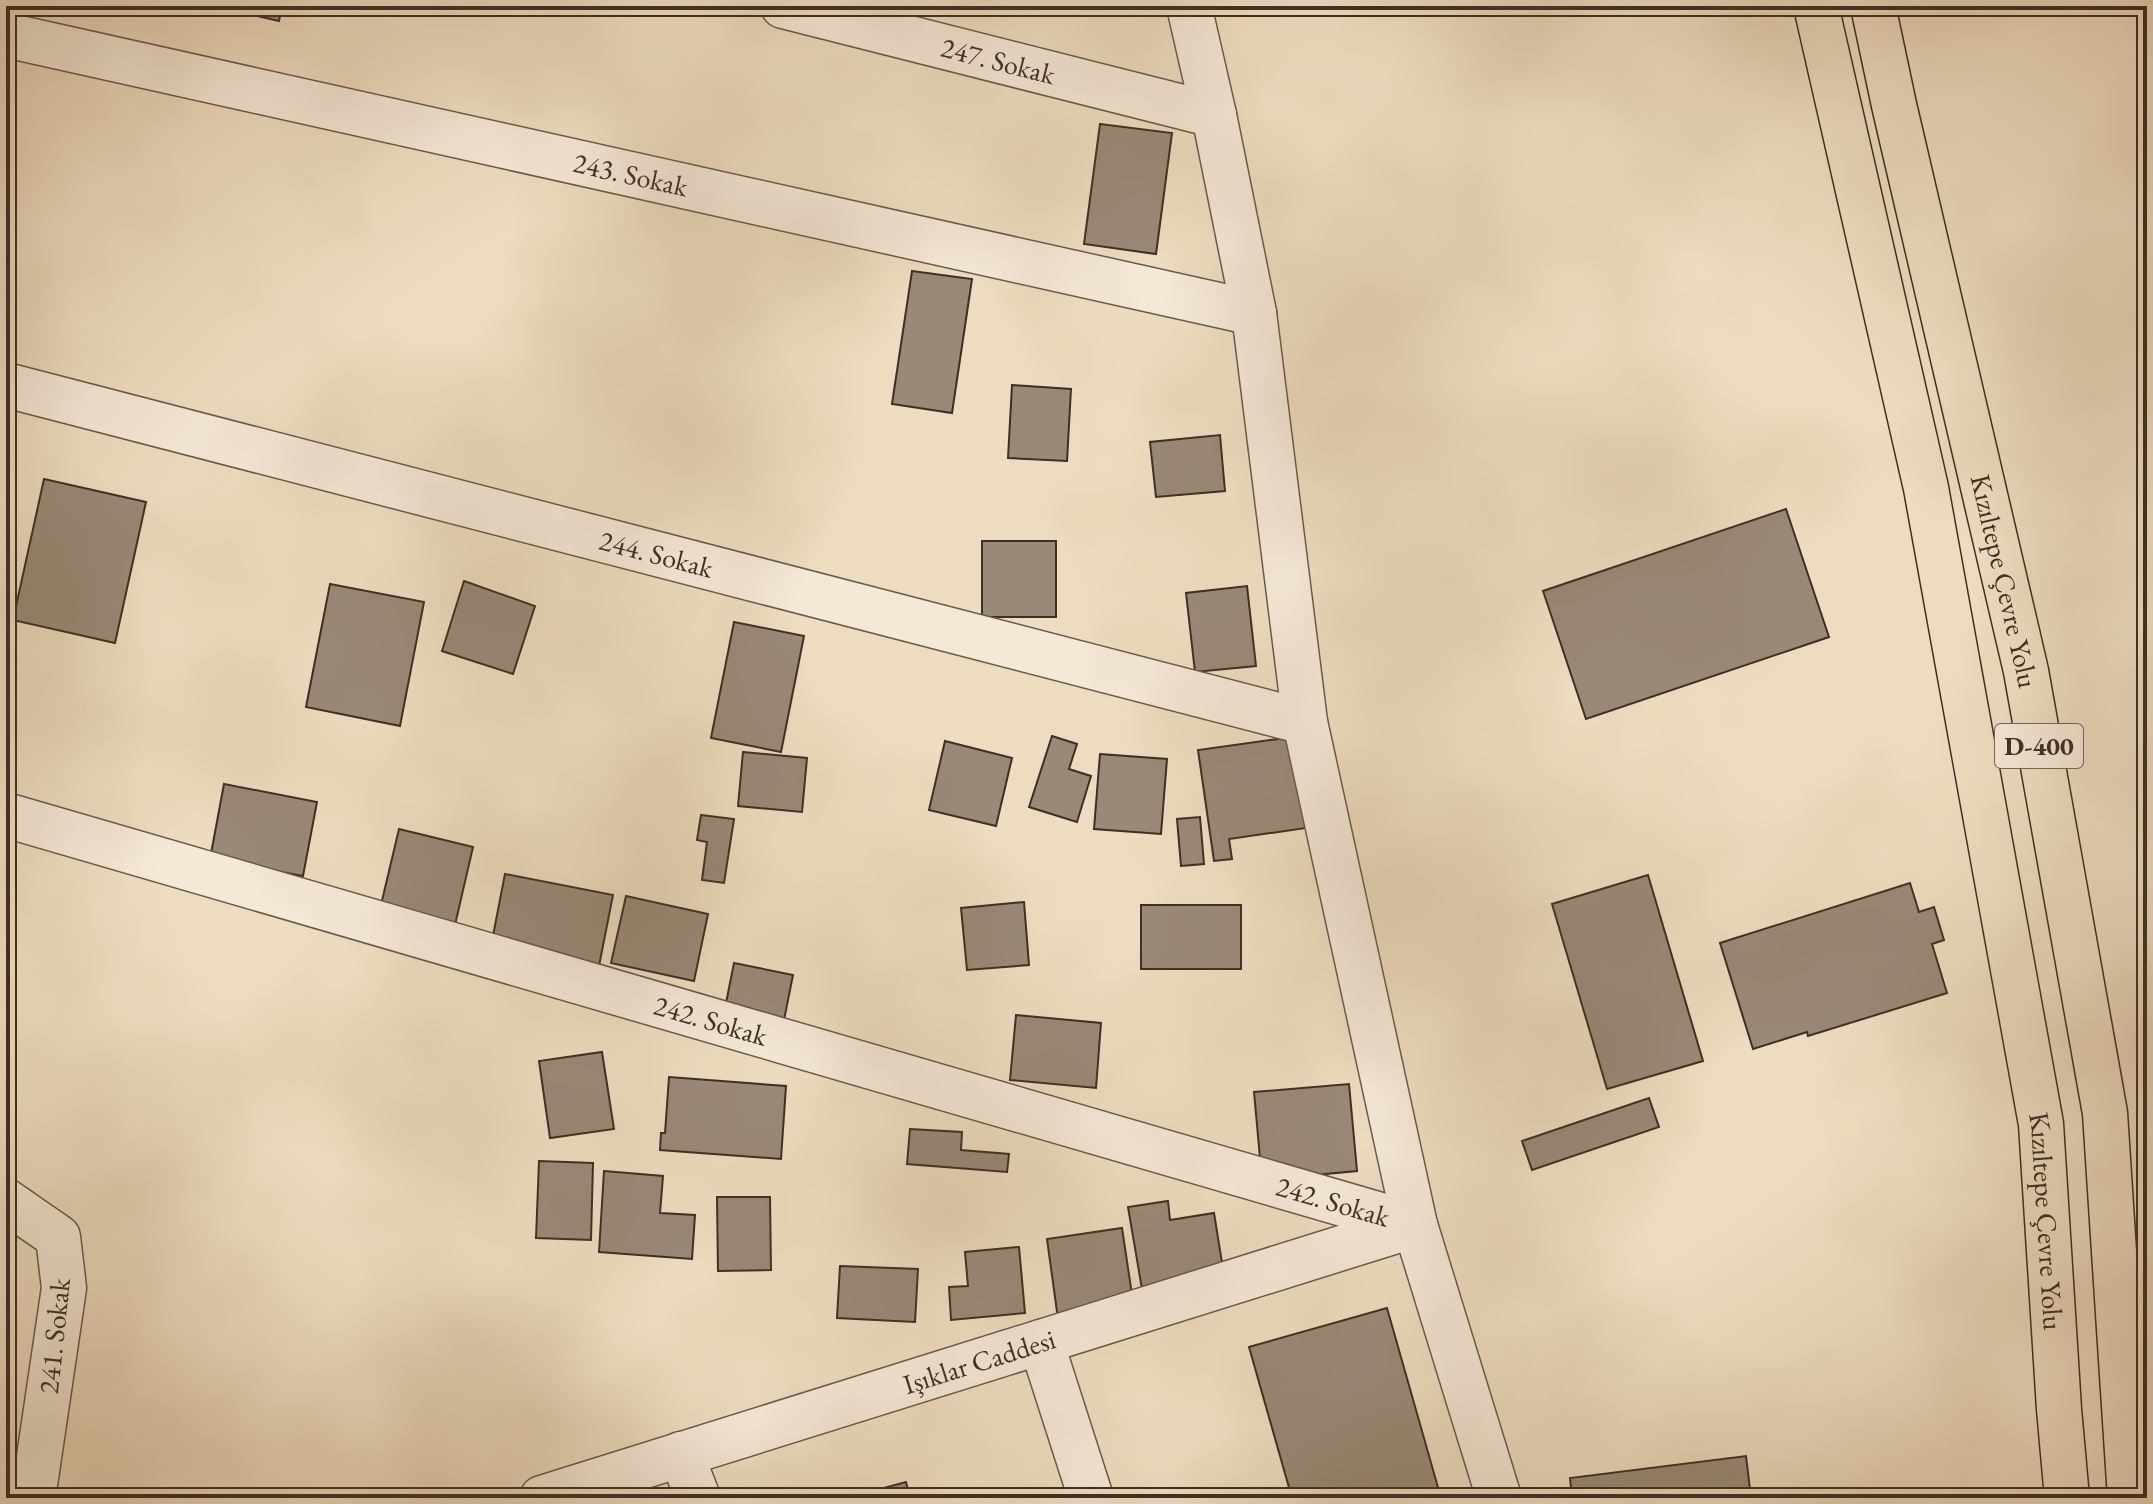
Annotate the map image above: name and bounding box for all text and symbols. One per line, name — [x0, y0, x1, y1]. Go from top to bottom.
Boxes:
street label: 247. Sokak — [937, 29, 1060, 92]
street label: 243. Sokak — [570, 144, 692, 205]
street label: Kızıltepe Çevre Yolu — [1963, 471, 2047, 691]
street label: 244. Sokak — [596, 522, 718, 586]
road number: D-400 — [1995, 724, 2083, 768]
street label: 242. Sokak — [650, 987, 772, 1054]
street label: Kızıltepe Çevre Yolu — [2021, 1109, 2072, 1331]
street label: 242. Sokak — [1272, 1168, 1395, 1235]
street label: 241. Sokak — [30, 1275, 78, 1396]
street label: Işıklar Caddesi — [898, 1321, 1060, 1402]

